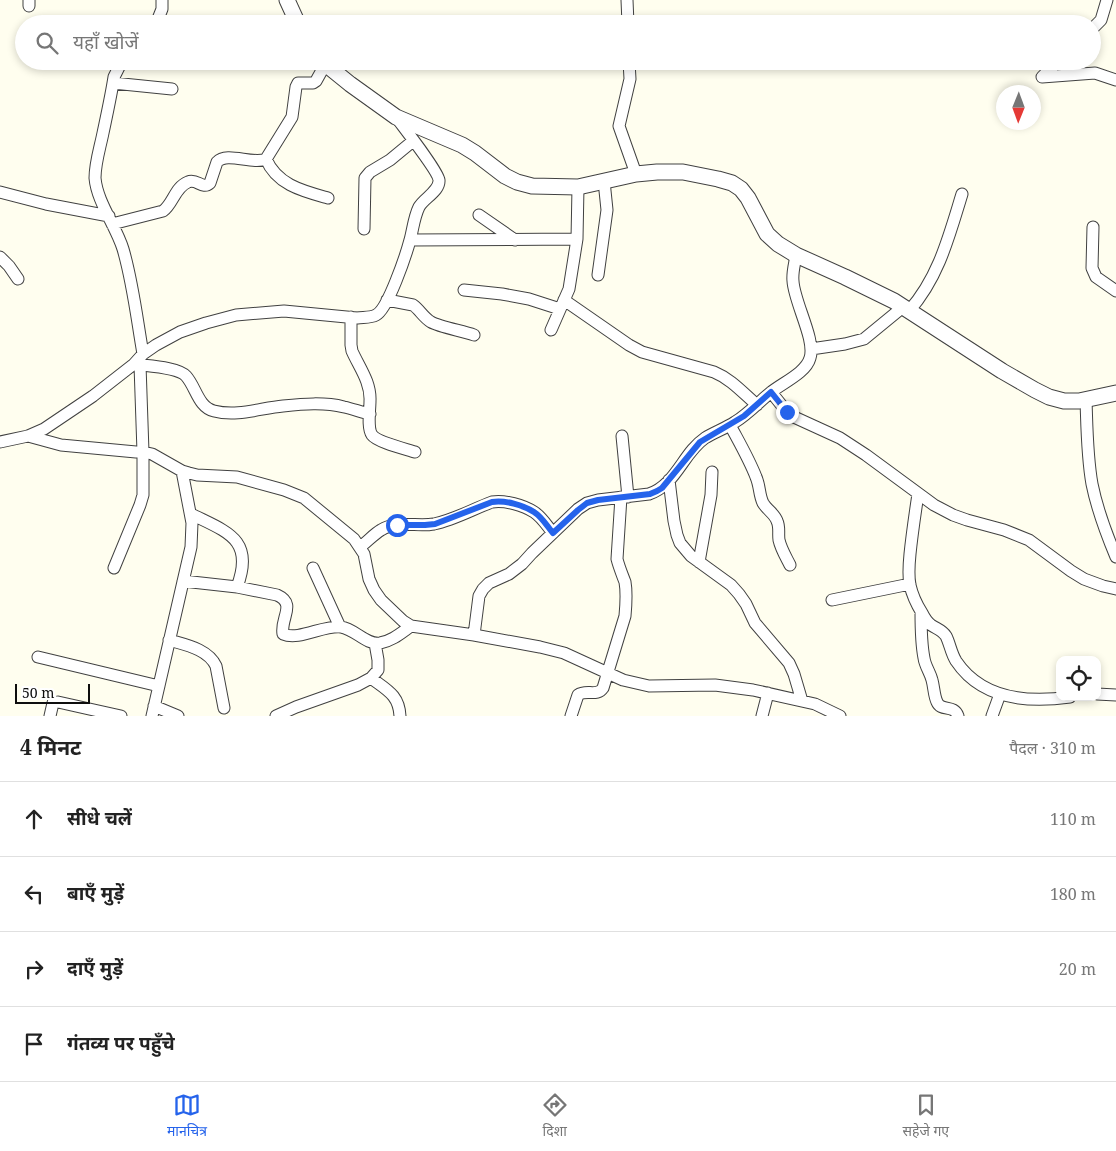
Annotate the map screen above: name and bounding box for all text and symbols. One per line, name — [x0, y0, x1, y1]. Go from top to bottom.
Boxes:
search box — [15, 15, 1101, 70]
icon: search — [33, 29, 61, 57]
text: यहाँ खोजें — [73, 29, 139, 55]
north arrow — [996, 85, 1041, 130]
route end — [776, 401, 799, 424]
route start — [386, 514, 409, 537]
map controls — [1056, 656, 1101, 701]
button: locate — [1056, 656, 1101, 701]
scale bar — [15, 681, 90, 704]
text: 50 m — [22, 683, 55, 702]
text: 4 मिनट — [20, 733, 81, 761]
text: पैदल · 310 m — [1009, 737, 1096, 759]
icon: ahead — [20, 805, 48, 833]
text: सीधे चलें — [67, 805, 132, 831]
text: 110 m — [1050, 808, 1096, 830]
icon: left — [20, 880, 48, 908]
text: बाएँ मुड़ें — [67, 880, 124, 906]
text: 180 m — [1050, 883, 1096, 905]
icon: right — [20, 955, 48, 983]
text: दाएँ मुड़ें — [67, 955, 123, 981]
text: 20 m — [1059, 958, 1096, 980]
icon: arrive — [20, 1030, 48, 1058]
text: गंतव्य पर पहुँचे — [67, 1030, 175, 1056]
tab: मानचित्र — [167, 1091, 207, 1142]
tab: दिशा — [541, 1091, 569, 1142]
tab: सहेजे गए — [903, 1091, 949, 1142]

